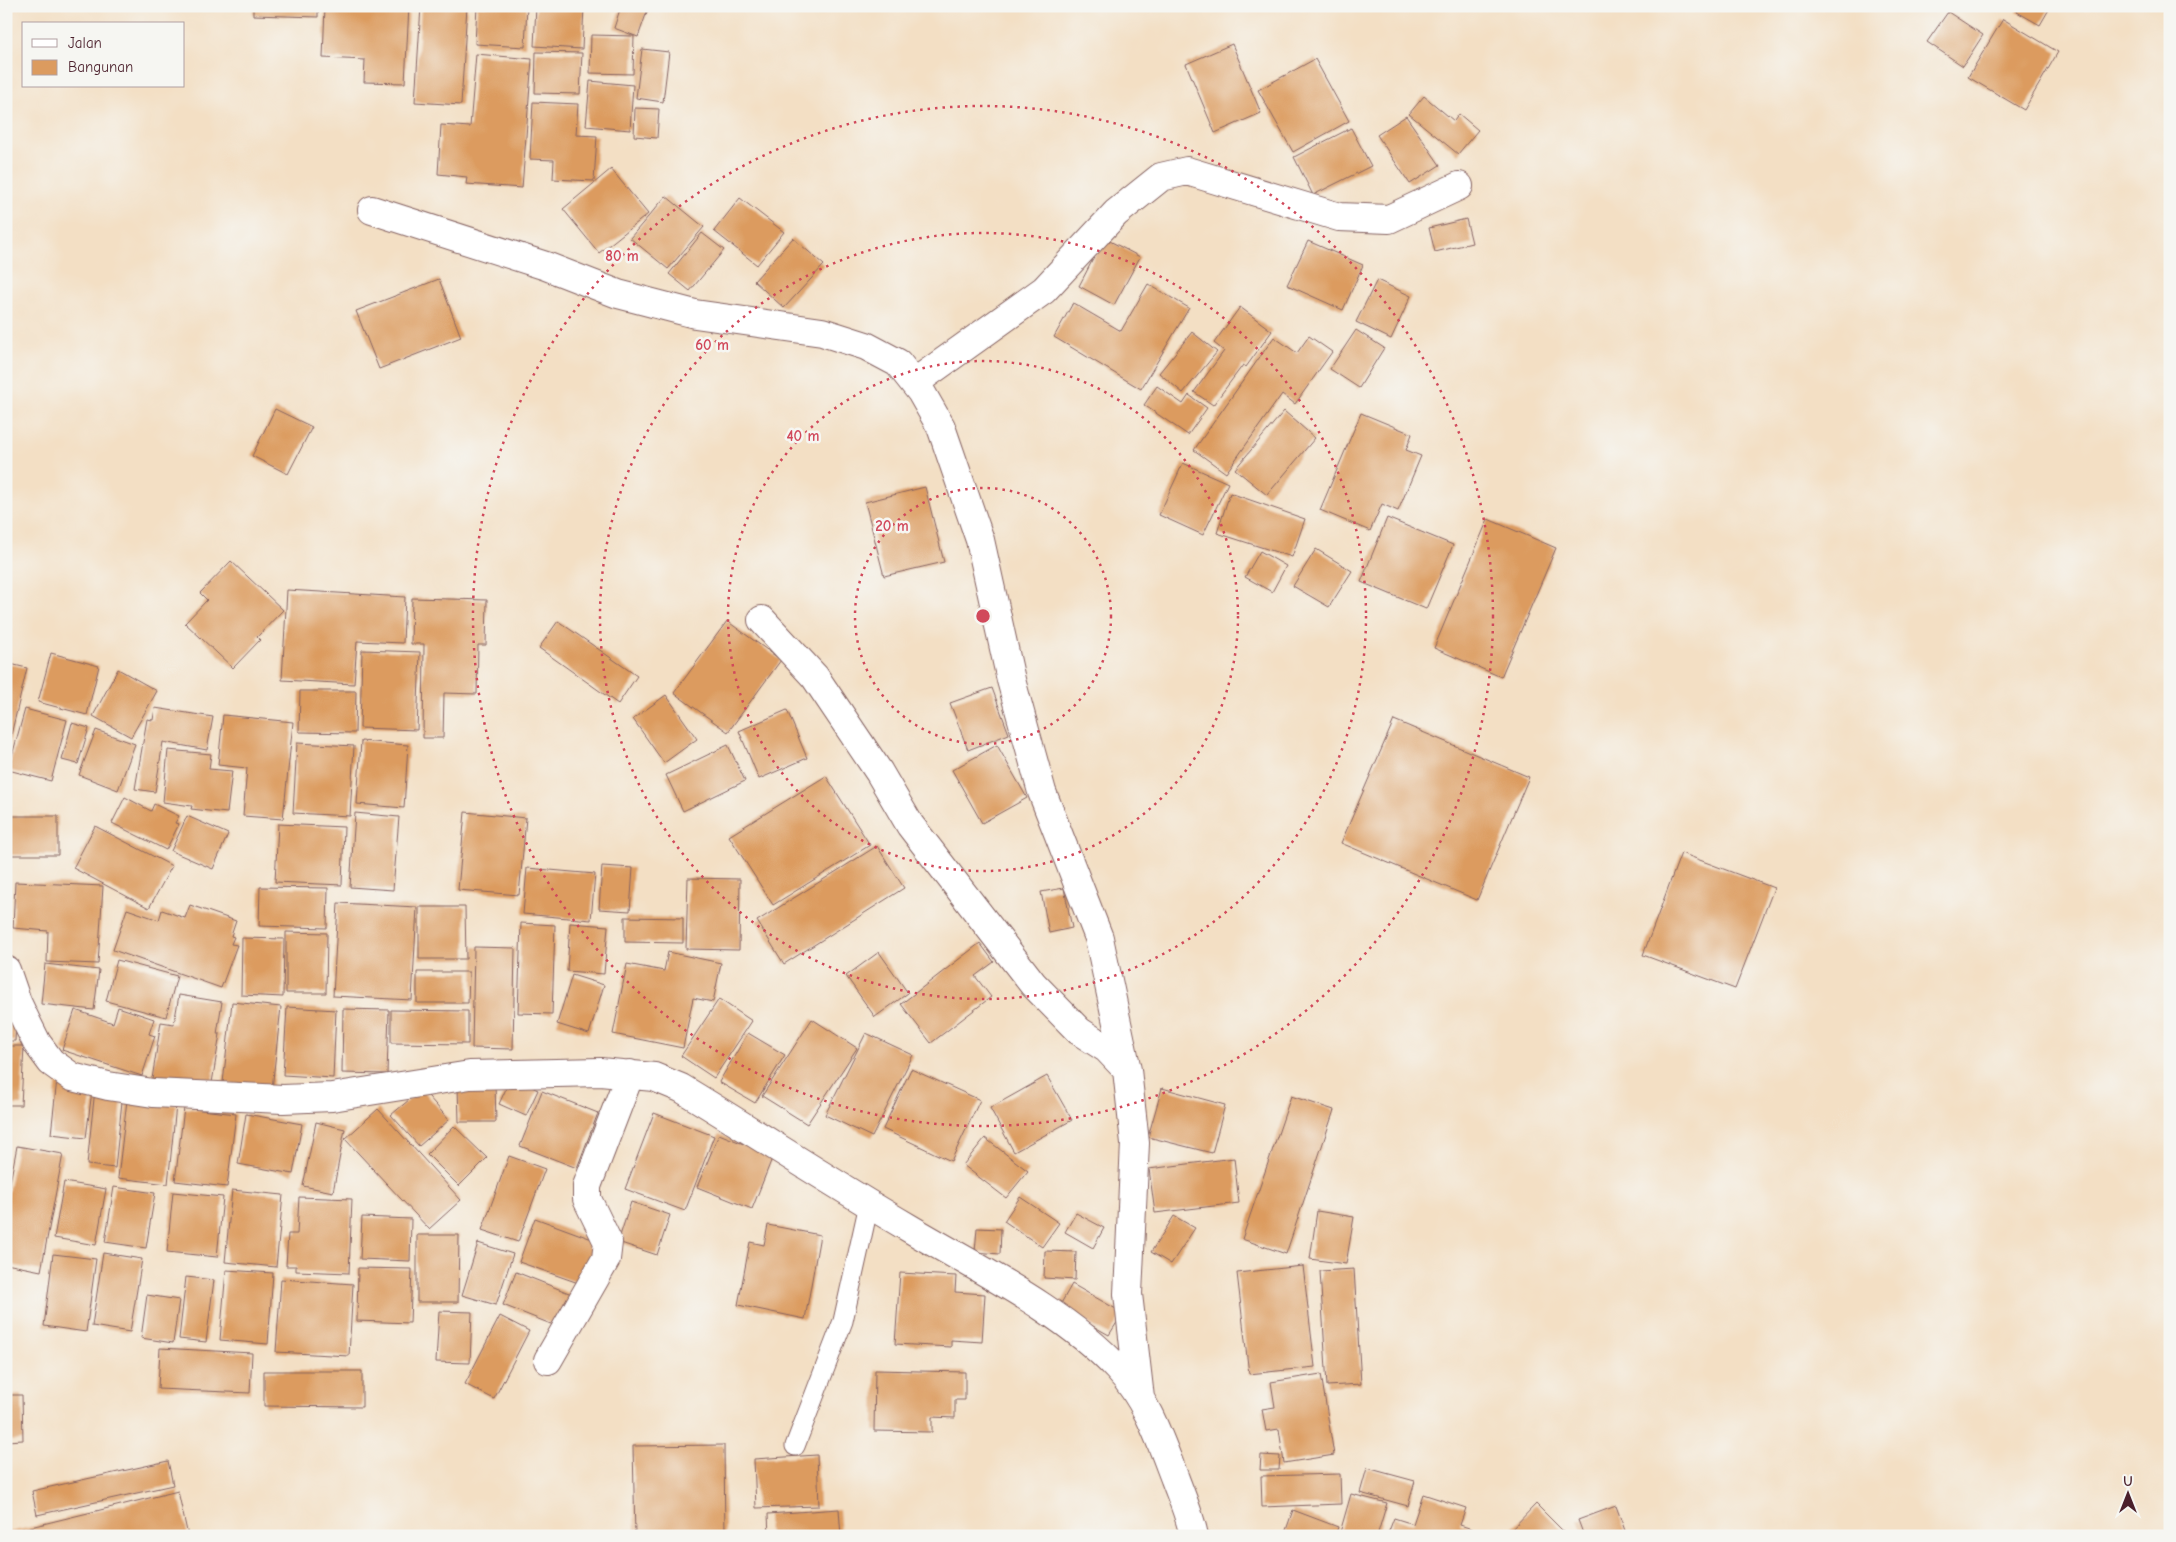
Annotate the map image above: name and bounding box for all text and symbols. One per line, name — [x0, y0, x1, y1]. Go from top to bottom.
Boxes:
legend — [22, 22, 185, 88]
text: Jalan — [68, 34, 102, 52]
text: Bangunan — [68, 58, 133, 76]
text: 80 m — [605, 247, 639, 265]
text: 60 m — [695, 336, 729, 354]
text: 40 m — [787, 427, 820, 445]
text: 20 m — [875, 517, 909, 535]
centre of rings — [974, 607, 992, 625]
north arrow — [2104, 1470, 2154, 1520]
text: U — [2123, 1473, 2133, 1490]

